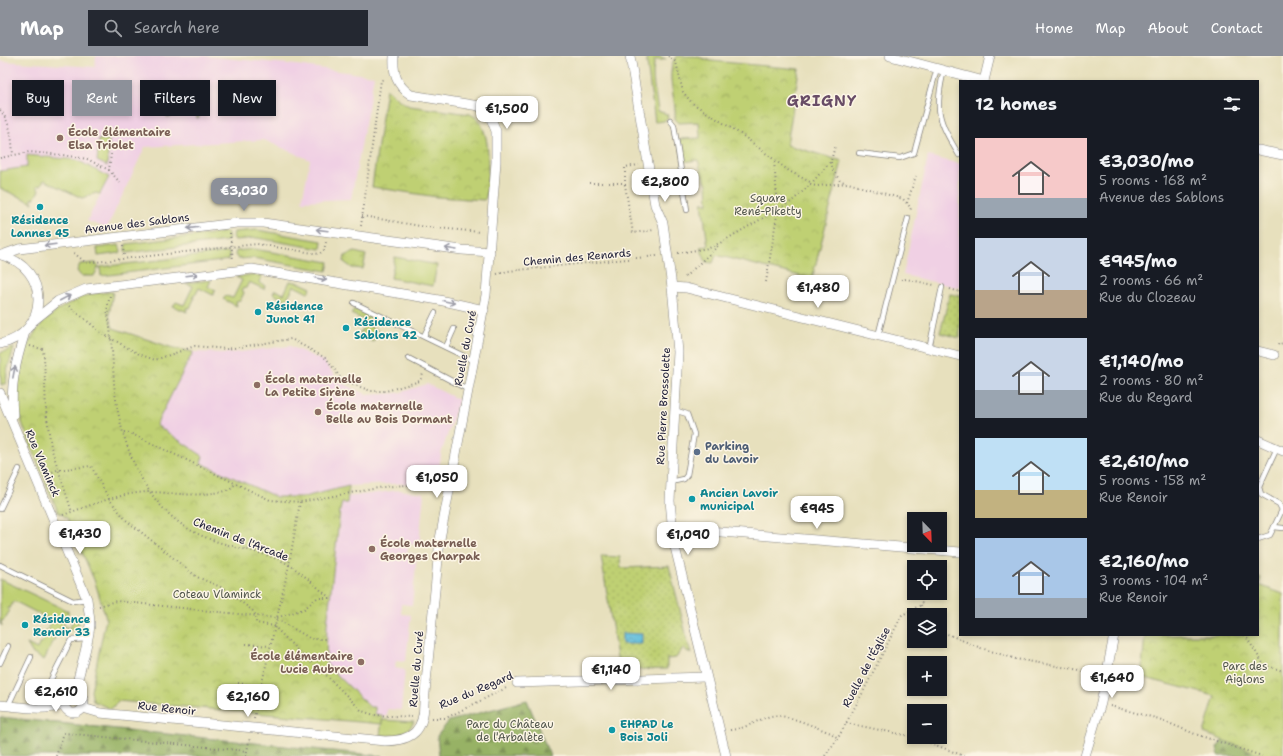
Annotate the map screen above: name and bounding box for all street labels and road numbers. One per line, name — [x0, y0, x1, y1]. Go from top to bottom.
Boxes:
street label: Avenue des Sablons — [84, 210, 190, 237]
street label: Chemin des Renards — [522, 245, 632, 270]
street label: Ruelle du Curé — [451, 309, 480, 387]
street label: Rue Pierre Brossolette — [653, 347, 674, 465]
street label: Rue Vlaminck — [22, 427, 63, 499]
street label: Chemin de l'Arcade — [191, 514, 291, 565]
street label: Ruelle de l'Église — [838, 624, 894, 710]
street label: Ruelle du Curé — [406, 630, 427, 708]
street label: Rue du Regard — [437, 668, 516, 713]
street label: Rue Renoir — [137, 698, 197, 719]

